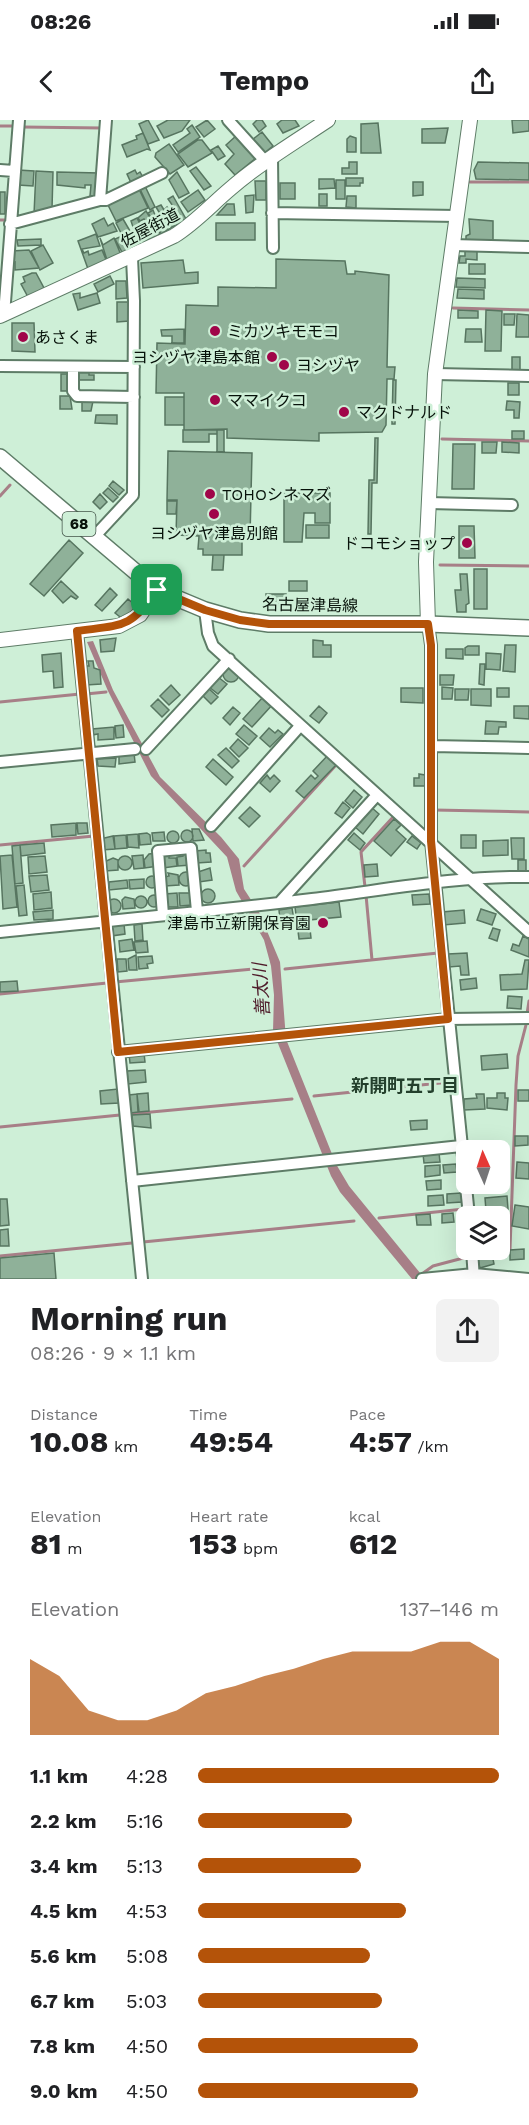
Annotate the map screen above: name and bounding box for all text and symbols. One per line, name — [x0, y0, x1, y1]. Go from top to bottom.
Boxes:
text: 08:26 — [30, 9, 91, 34]
icon: back — [30, 65, 63, 98]
text: Tempo — [220, 65, 309, 97]
icon: share — [466, 65, 499, 98]
street label: 佐屋街道 — [117, 205, 183, 251]
place label: ミカツキモモコ — [227, 322, 339, 341]
marker: ミカツキモモコ — [208, 324, 222, 338]
place label: あさくま — [35, 328, 99, 347]
marker: あさくま — [16, 330, 30, 344]
place label: ヨシヅヤ津島本館 — [132, 348, 260, 367]
marker: ヨシヅヤ津島本館 — [265, 350, 279, 364]
place label: ヨシヅヤ — [296, 356, 360, 375]
marker: ヨシヅヤ — [277, 358, 291, 372]
place label: ママイクコ — [227, 391, 307, 410]
marker: ママイクコ — [208, 393, 222, 407]
place label: マクドナルド — [356, 403, 452, 422]
marker: マクドナルド — [337, 405, 351, 419]
place label: TOHOシネマズ — [222, 485, 331, 504]
marker: TOHOシネマズ — [203, 487, 217, 501]
marker: ヨシヅヤ津島別館 — [207, 507, 221, 521]
road number: 68 — [62, 512, 96, 536]
place label: ヨシヅヤ津島別館 — [150, 524, 278, 543]
place label: ドコモショップ — [343, 534, 455, 553]
marker: ドコモショップ — [460, 536, 474, 550]
pin — [131, 564, 182, 615]
icon: arrive — [140, 573, 173, 606]
street label: 名古屋津島線 — [262, 595, 358, 615]
place label: 津島市立新開保育園 — [167, 914, 311, 933]
marker: 津島市立新開保育園 — [316, 916, 330, 930]
water label: 善太川 — [249, 960, 273, 1018]
district label: 新開町五丁目 — [351, 1075, 459, 1096]
north arrow — [456, 1140, 510, 1194]
map controls — [456, 1140, 510, 1260]
button: layers — [456, 1206, 510, 1260]
text: Morning run — [30, 1299, 227, 1338]
button: share — [436, 1299, 499, 1362]
text: 08:26 · 9 × 1.1 km — [30, 1341, 196, 1365]
text: Distance — [30, 1405, 98, 1424]
text: Time — [189, 1405, 227, 1424]
text: Pace — [349, 1405, 386, 1424]
text: 10.08 — [30, 1424, 109, 1459]
text: 49:54 — [189, 1424, 273, 1459]
text: 4:57 — [349, 1424, 412, 1459]
text: km — [109, 1437, 138, 1456]
text: /km — [412, 1437, 449, 1456]
text: Elevation — [30, 1507, 101, 1526]
text: Heart rate — [189, 1507, 268, 1526]
text: kcal — [349, 1507, 380, 1526]
text: 81 — [30, 1526, 62, 1561]
text: 153 — [189, 1526, 238, 1561]
text: 612 — [349, 1526, 397, 1561]
text: m — [62, 1539, 82, 1558]
text: bpm — [238, 1539, 278, 1558]
text: Elevation — [30, 1597, 119, 1621]
text: 137–146 m — [400, 1597, 499, 1621]
text: 1.1 km — [30, 1764, 88, 1788]
text: 4:28 — [126, 1764, 168, 1788]
text: 2.2 km — [30, 1809, 97, 1833]
text: 5:16 — [126, 1809, 164, 1833]
text: 3.4 km — [30, 1854, 97, 1878]
text: 5:13 — [126, 1854, 163, 1878]
text: 4.5 km — [30, 1899, 97, 1923]
text: 4:53 — [126, 1899, 167, 1923]
text: 5.6 km — [30, 1944, 97, 1968]
text: 5:08 — [126, 1944, 168, 1968]
text: 6.7 km — [30, 1989, 95, 2013]
text: 5:03 — [126, 1989, 167, 2013]
text: 7.8 km — [30, 2034, 95, 2058]
text: 4:50 — [126, 2034, 168, 2058]
text: 9.0 km — [30, 2079, 98, 2103]
text: 4:50 — [126, 2079, 168, 2103]

